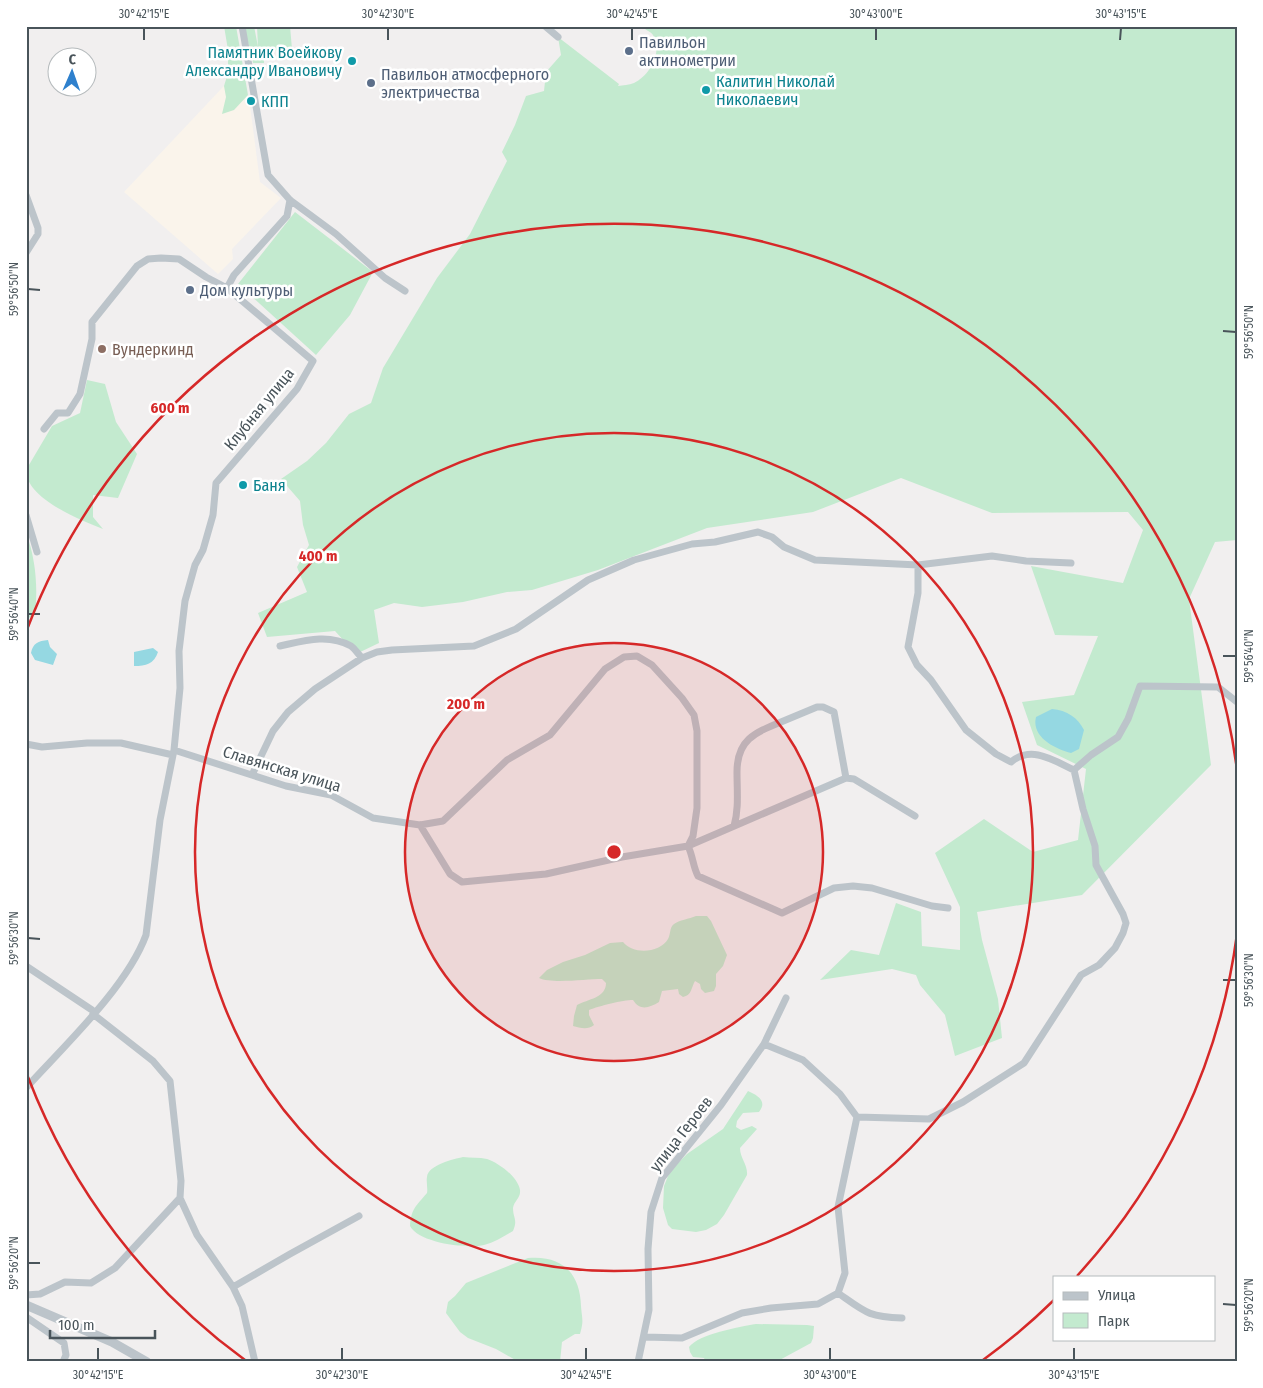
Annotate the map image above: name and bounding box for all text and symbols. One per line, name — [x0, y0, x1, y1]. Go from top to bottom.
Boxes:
text: 30°42'15"E — [119, 7, 170, 21]
text: 30°42'30"E — [362, 7, 415, 21]
text: 30°42'45"E — [606, 7, 658, 21]
text: 30°43'00"E — [849, 7, 903, 21]
text: 30°43'15"E — [1096, 7, 1147, 21]
place label: Павильон актинометрии — [639, 33, 736, 70]
place label: Памятник Воейкову Александру Ивановичу — [186, 43, 343, 80]
marker: Павильон актинометрии — [623, 45, 635, 57]
north arrow — [48, 48, 98, 98]
text: С — [68, 51, 77, 68]
marker: Памятник Воейкову Александру Ивановичу — [346, 55, 358, 67]
place label: Павильон атмосферного электричества — [381, 65, 549, 102]
place label: Калитин Николай Николаевич — [716, 72, 835, 109]
marker: Павильон атмосферного электричества — [365, 77, 377, 89]
marker: Калитин Николай Николаевич — [700, 84, 712, 96]
place label: КПП — [261, 92, 289, 111]
marker: КПП — [245, 95, 257, 107]
text: 59°56'50"N — [7, 262, 21, 316]
place label: Дом культуры — [199, 281, 293, 300]
marker: Дом культуры — [184, 284, 196, 296]
text: 59°56'50"N — [1242, 305, 1256, 359]
place label: Вундеркинд — [112, 340, 194, 359]
marker: Вундеркинд — [96, 343, 108, 355]
street label: Клубная улица — [220, 364, 298, 454]
text: 600 m — [151, 399, 189, 417]
place label: Баня — [253, 476, 286, 495]
marker: Баня — [237, 479, 249, 491]
text: 400 m — [299, 547, 337, 565]
text: 59°56'40"N — [7, 587, 21, 641]
text: 59°56'40"N — [1242, 629, 1256, 683]
text: 200 m — [446, 695, 485, 713]
street label: Славянская улица — [221, 742, 343, 796]
centre of rings — [605, 843, 623, 861]
text: 59°56'30"N — [7, 911, 21, 965]
text: 59°56'30"N — [1242, 953, 1256, 1007]
street label: улица Героев — [646, 1093, 716, 1175]
text: 59°56'20"N — [7, 1236, 21, 1290]
legend — [1053, 1276, 1216, 1340]
text: 59°56'20"N — [1242, 1278, 1256, 1332]
text: Улица — [1097, 1286, 1136, 1304]
scale bar — [50, 1308, 155, 1340]
text: Парк — [1098, 1312, 1129, 1330]
text: 100 m — [58, 1316, 95, 1334]
text: 30°42'15"E — [73, 1368, 124, 1382]
text: 30°42'30"E — [316, 1368, 369, 1382]
text: 30°42'45"E — [560, 1368, 612, 1382]
text: 30°43'00"E — [803, 1368, 857, 1382]
text: 30°43'15"E — [1049, 1368, 1100, 1382]

